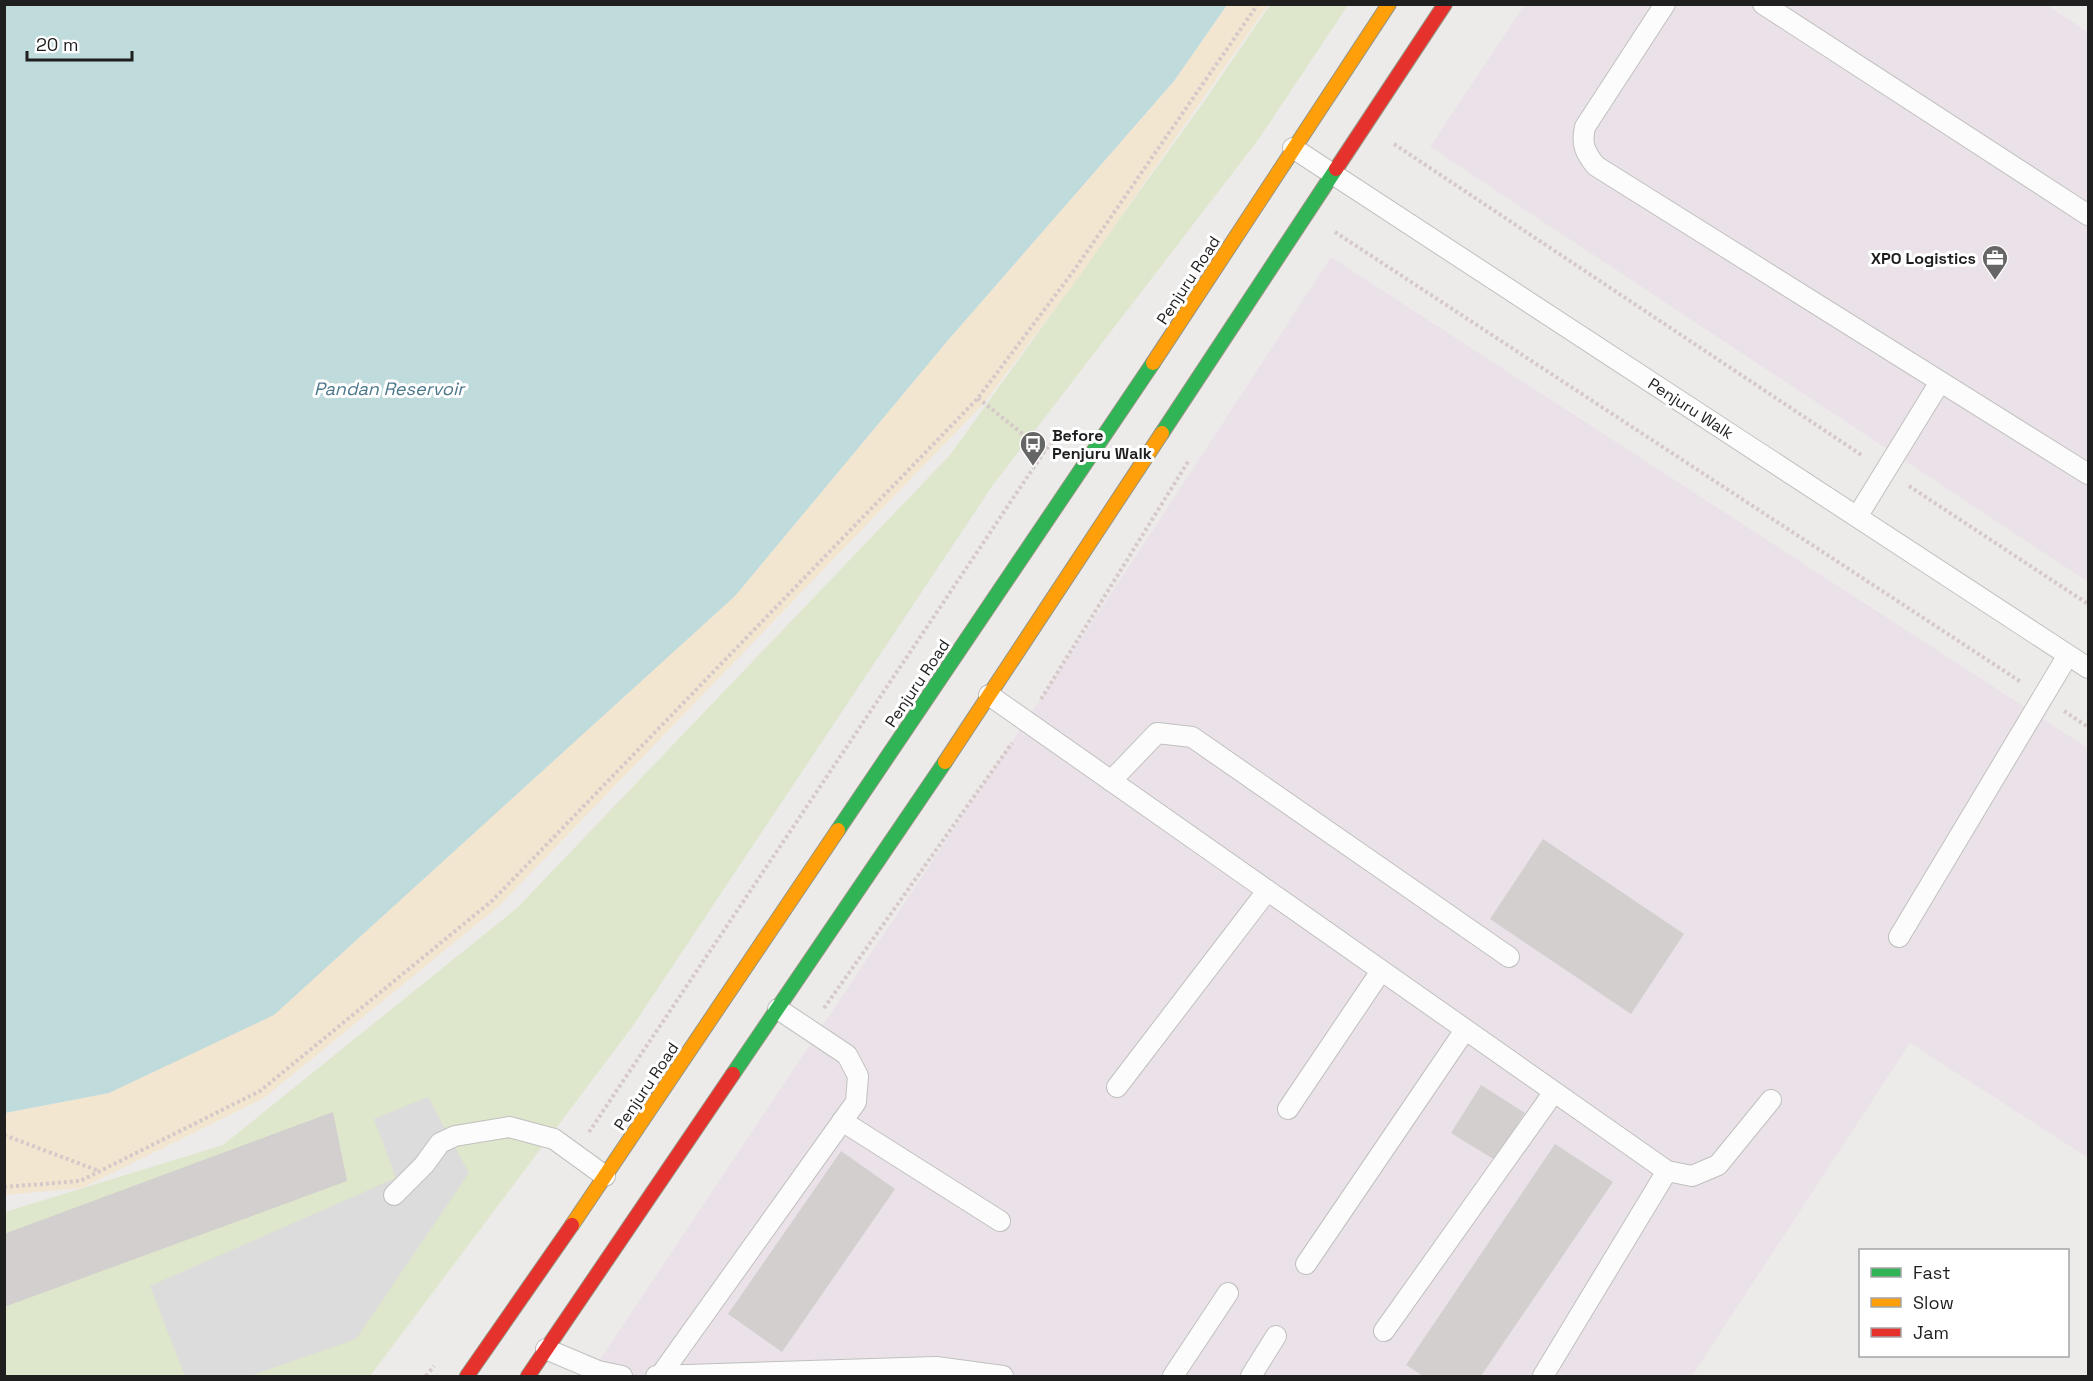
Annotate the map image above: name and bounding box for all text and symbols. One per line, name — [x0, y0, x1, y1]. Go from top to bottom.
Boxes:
scale bar — [27, 24, 132, 62]
text: 20 m — [36, 33, 79, 56]
street label: Penjuru Road — [1152, 232, 1225, 329]
office icon: XPO Logistics — [1980, 243, 2010, 281]
place label: XPO Logistics — [1871, 248, 1976, 269]
street label: Penjuru Walk — [1644, 373, 1738, 444]
water label: Pandan Reservoir — [314, 377, 466, 400]
place label: Before Penjuru Walk — [1052, 425, 1152, 464]
bus stop icon: Before Penjuru Walk — [1018, 429, 1048, 467]
street label: Penjuru Road — [880, 635, 955, 731]
street label: Penjuru Road — [609, 1038, 684, 1134]
legend — [1859, 1249, 2069, 1357]
text: Fast — [1913, 1261, 1950, 1284]
text: Slow — [1913, 1291, 1954, 1314]
text: Jam — [1913, 1321, 1949, 1344]

